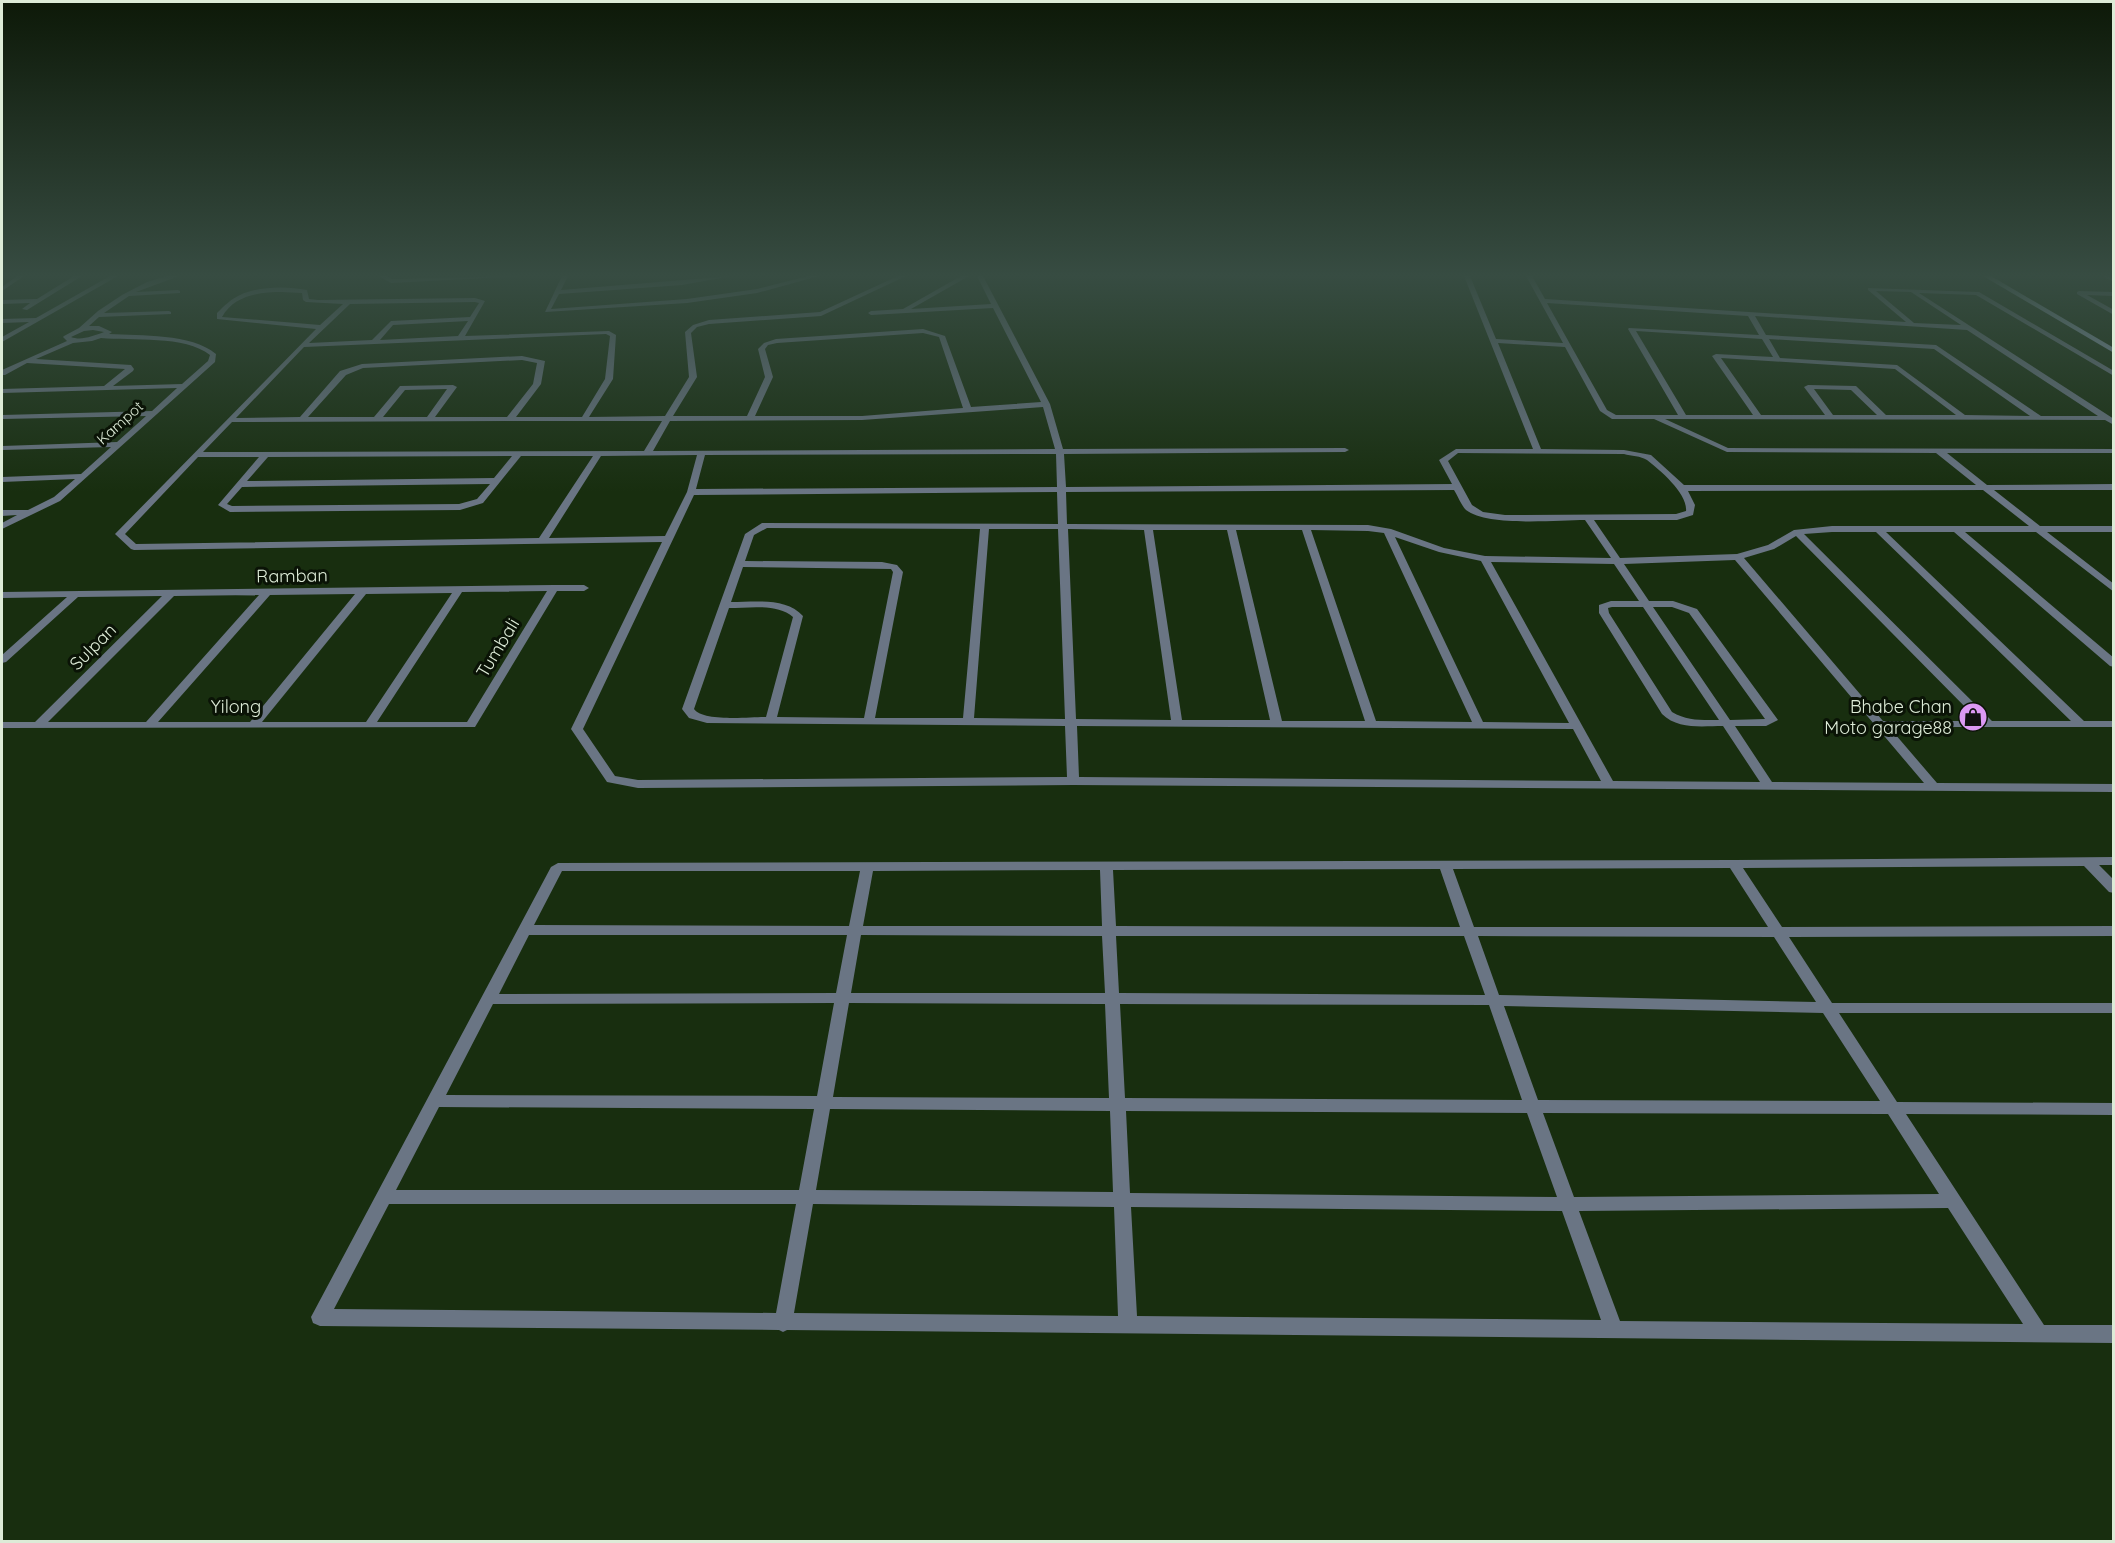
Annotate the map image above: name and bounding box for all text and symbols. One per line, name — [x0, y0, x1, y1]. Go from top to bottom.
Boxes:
street label: Kampot — [92, 397, 147, 448]
street label: Ramban — [256, 563, 328, 588]
street label: Tumbali — [471, 614, 524, 682]
street label: Sulpan — [64, 618, 121, 675]
street label: Yilong — [211, 695, 261, 718]
place label: Bhabe Chan Moto garage88 — [1824, 695, 1952, 739]
shop icon: Bhabe Chan Moto garage88 — [1957, 701, 1989, 733]

